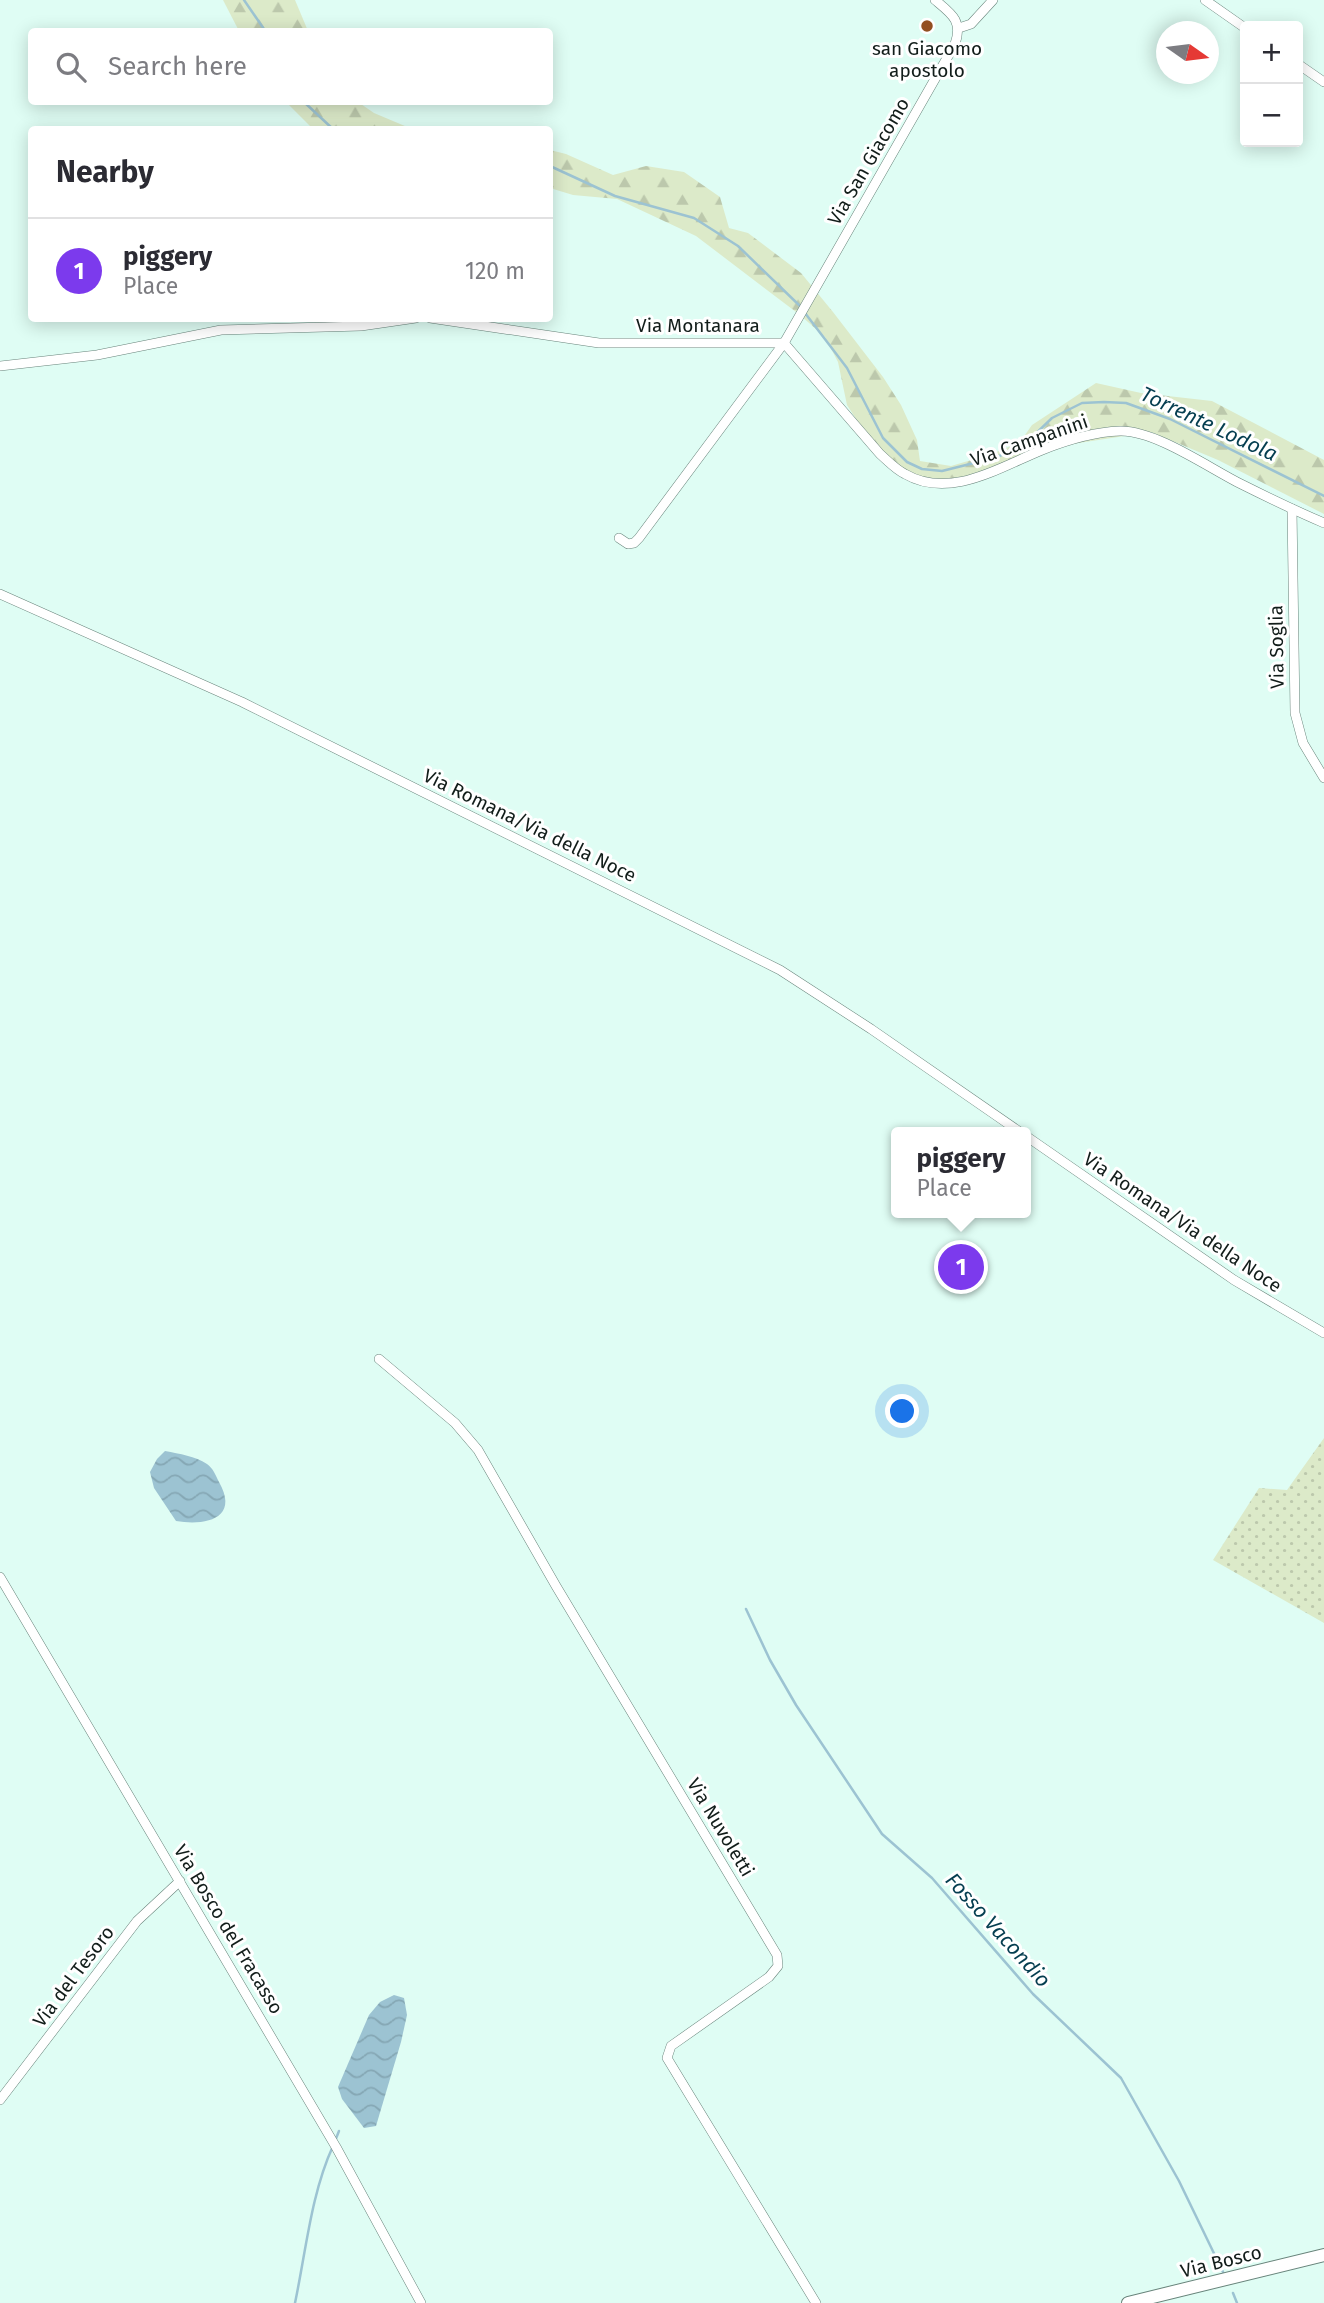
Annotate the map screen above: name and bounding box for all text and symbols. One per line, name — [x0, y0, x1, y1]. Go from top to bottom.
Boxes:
marker: san Giacomo apostolo — [919, 18, 935, 34]
north arrow — [1156, 21, 1219, 84]
map controls — [1240, 21, 1303, 147]
button: + — [1240, 21, 1303, 84]
search box — [28, 28, 553, 105]
place label: san Giacomo apostolo — [872, 37, 982, 82]
icon: search — [52, 48, 90, 86]
text: Search here — [108, 51, 247, 82]
button: − — [1240, 84, 1303, 147]
street label: Via San Giacomo — [823, 94, 914, 229]
text: Nearby — [56, 154, 154, 190]
text: piggery — [123, 241, 212, 272]
text: 1 — [74, 257, 84, 285]
text: 120 m — [465, 257, 525, 285]
text: Place — [123, 272, 178, 300]
street label: Via Montanara — [636, 314, 760, 337]
water label: Torrente Lodola — [1137, 381, 1281, 467]
street label: Via Campanini — [967, 410, 1091, 471]
street label: Via Soglia — [1264, 605, 1289, 689]
street label: Via Romana/Via della Noce — [420, 764, 640, 887]
popup — [891, 1127, 1031, 1218]
text: piggery — [916, 1143, 1006, 1174]
street label: Via Romana/Via della Noce — [1079, 1147, 1286, 1297]
text: Place — [916, 1174, 972, 1202]
pin: 1 — [938, 1241, 984, 1293]
your location — [885, 1394, 919, 1428]
street label: Via Nuvoletti — [682, 1774, 759, 1881]
street label: Via Bosco del Fracasso — [169, 1840, 288, 2018]
water label: Fosso Vacondio — [940, 1867, 1056, 1993]
street label: Via del Tesoro — [28, 1921, 119, 2031]
street label: Via Bosco — [1178, 2240, 1264, 2283]

